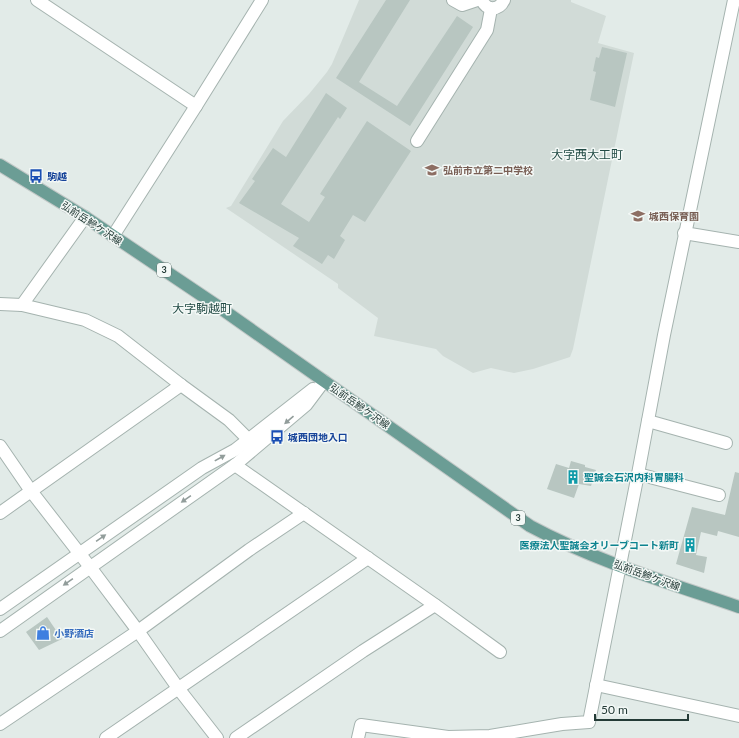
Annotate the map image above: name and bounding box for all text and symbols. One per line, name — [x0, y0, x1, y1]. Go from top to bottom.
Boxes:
district label: 大字西大工町 — [551, 147, 623, 162]
school or university icon: 弘前市立第二中学校 — [424, 162, 440, 178]
place label: 弘前市立第二中学校 — [443, 164, 533, 176]
bus stop icon: 駒越 — [28, 168, 44, 184]
place label: 駒越 — [47, 170, 67, 182]
street label: 弘前岳鰺ケ沢線 — [59, 199, 125, 247]
school or university icon: 城西保育園 — [630, 208, 646, 224]
place label: 城西保育園 — [649, 210, 699, 222]
road number: 3 — [157, 263, 171, 277]
district label: 大字駒越町 — [172, 301, 232, 316]
street label: 弘前岳鰺ケ沢線 — [328, 381, 392, 431]
one-way arrow — [283, 415, 294, 424]
bus stop icon: 城西団地入口 — [269, 429, 285, 445]
place label: 城西団地入口 — [288, 431, 348, 443]
one-way arrow — [214, 455, 226, 461]
building icon: 聖誠会石沢内科胃腸科 — [565, 469, 581, 485]
place label: 聖誠会石沢内科胃腸科 — [584, 471, 684, 483]
one-way arrow — [181, 495, 191, 503]
road number: 3 — [511, 511, 525, 525]
one-way arrow — [95, 534, 106, 542]
building icon: 医療法人聖誠会オリーブコート新町 — [682, 537, 698, 553]
place label: 医療法人聖誠会オリーブコート新町 — [520, 539, 679, 551]
street label: 弘前岳鰺ケ沢線 — [612, 557, 682, 593]
one-way arrow — [63, 578, 74, 586]
shop icon: 小野酒店 — [35, 625, 51, 641]
place label: 小野酒店 — [54, 627, 94, 639]
scale bar — [595, 696, 688, 722]
text: 50 m — [601, 702, 628, 717]

